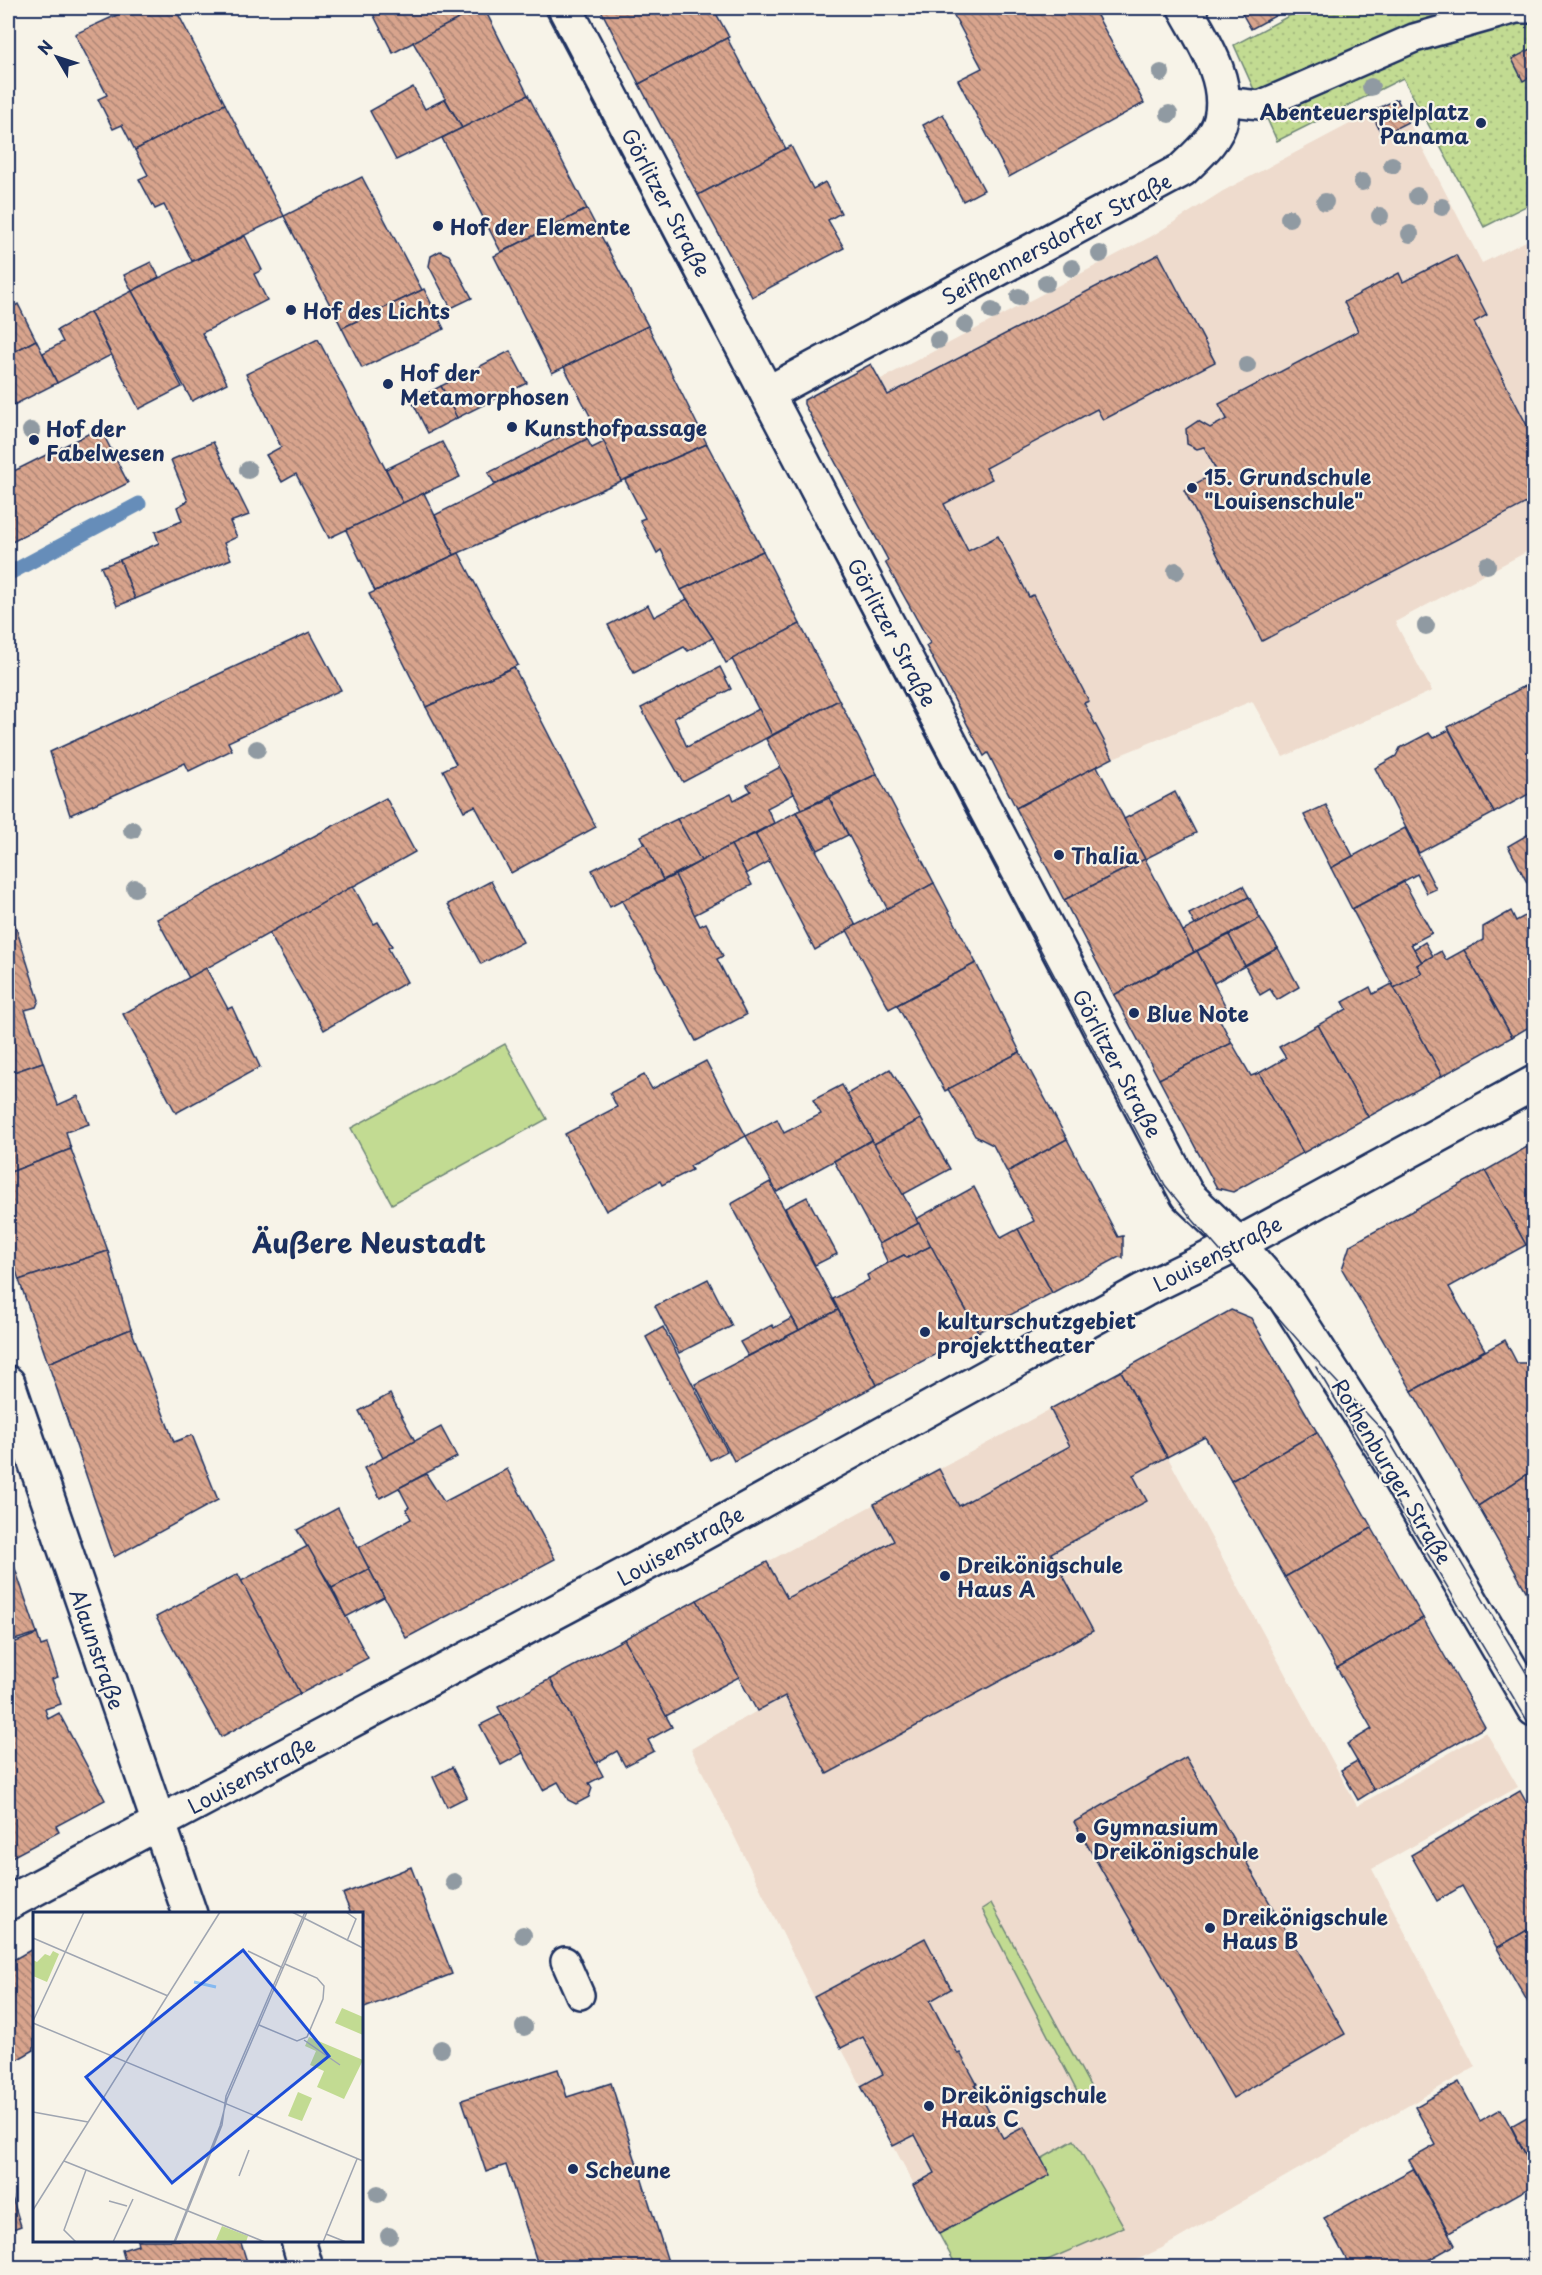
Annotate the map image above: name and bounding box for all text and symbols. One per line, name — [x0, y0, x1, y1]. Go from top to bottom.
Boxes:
north arrow — [27, 27, 87, 87]
text: N — [31, 34, 58, 59]
place label: Abenteuerspielplatz Panama — [1260, 95, 1469, 151]
marker: Abenteuerspielplatz Panama — [1474, 116, 1488, 130]
street label: Görlitzer Straße — [614, 122, 720, 282]
street label: Seifhennersdorfer Straße — [936, 164, 1176, 312]
place label: Hof der Elemente — [450, 210, 631, 242]
marker: Hof der Elemente — [431, 219, 445, 233]
place label: Hof des Lichts — [303, 294, 450, 326]
marker: Hof des Lichts — [284, 303, 298, 317]
place label: Hof der Metamorphosen — [400, 356, 569, 412]
marker: Hof der Metamorphosen — [381, 377, 395, 391]
place label: Kunsthofpassage — [524, 411, 707, 443]
place label: Hof der Fabelwesen — [46, 412, 165, 468]
marker: Kunsthofpassage — [505, 420, 519, 434]
marker: Hof der Fabelwesen — [27, 433, 41, 447]
place label: 15. Grundschule "Louisenschule" — [1204, 460, 1371, 516]
marker: 15. Grundschule "Louisenschule" — [1185, 481, 1199, 495]
street label: Görlitzer Straße — [840, 552, 946, 712]
place label: Thalia — [1071, 839, 1140, 871]
marker: Thalia — [1052, 848, 1066, 862]
street label: Görlitzer Straße — [1065, 983, 1171, 1143]
place label: Blue Note — [1146, 997, 1249, 1029]
marker: Blue Note — [1127, 1006, 1141, 1020]
street label: Louisenstraße — [1147, 1207, 1287, 1299]
district label: Äußere Neustadt — [251, 1221, 486, 1262]
place label: kulturschutzgebiet projekttheater — [937, 1304, 1136, 1360]
marker: kulturschutzgebiet projekttheater — [918, 1325, 932, 1339]
street label: Rothenburger Straße — [1325, 1372, 1461, 1570]
street label: Louisenstraße — [611, 1497, 749, 1593]
place label: Dreikönigschule Haus A — [957, 1548, 1123, 1604]
marker: Dreikönigschule Haus A — [938, 1569, 952, 1583]
street label: Alaunstraße — [62, 1584, 134, 1714]
street label: Louisenstraße — [181, 1727, 321, 1821]
place label: Gymnasium Dreikönigschule — [1093, 1810, 1259, 1866]
marker: Gymnasium Dreikönigschule — [1074, 1831, 1088, 1845]
place label: Dreikönigschule Haus B — [1222, 1900, 1388, 1956]
inset map — [33, 1912, 363, 2242]
marker: Dreikönigschule Haus B — [1203, 1921, 1217, 1935]
place label: Dreikönigschule Haus C — [941, 2078, 1107, 2134]
marker: Dreikönigschule Haus C — [922, 2099, 936, 2113]
place label: Scheune — [585, 2153, 671, 2185]
marker: Scheune — [566, 2162, 580, 2176]

